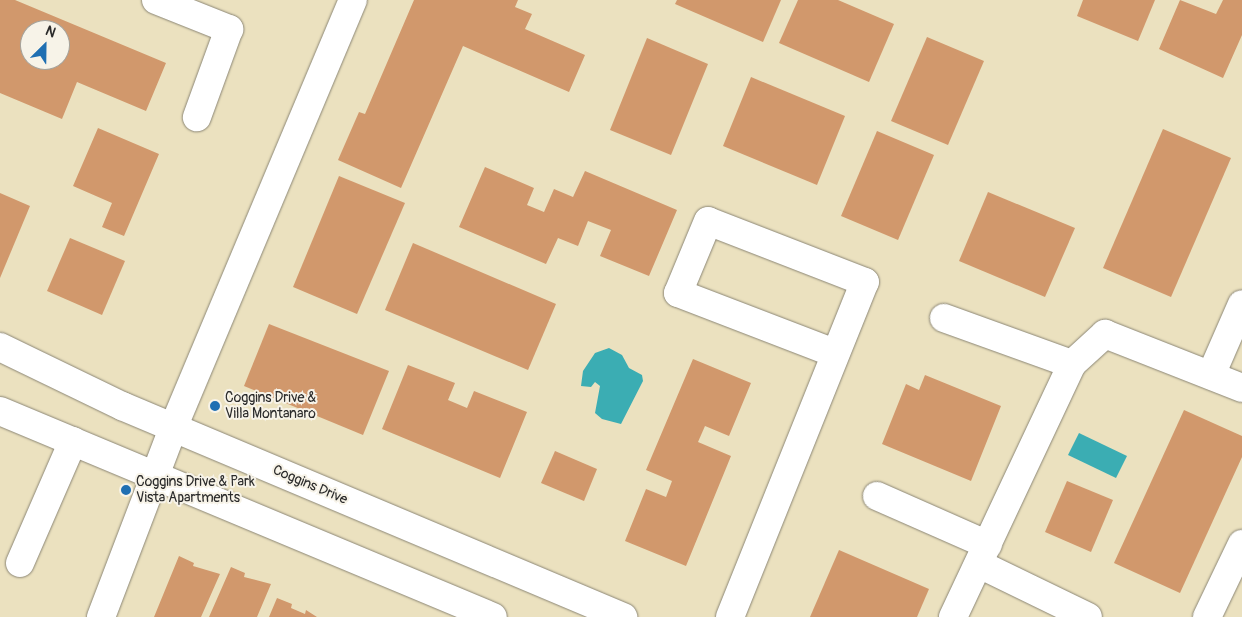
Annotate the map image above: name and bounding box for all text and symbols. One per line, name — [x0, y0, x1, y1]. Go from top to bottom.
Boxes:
north arrow — [20, 20, 70, 70]
text: N — [43, 22, 58, 41]
place label: Coggins Drive & Villa Montanaro — [225, 390, 316, 422]
marker: Coggins Drive & Villa Montanaro — [209, 400, 221, 412]
street label: Coggins Drive — [270, 462, 350, 508]
place label: Coggins Drive & Park Vista Apartments — [136, 474, 255, 507]
marker: Coggins Drive & Park Vista Apartments — [120, 484, 132, 496]

